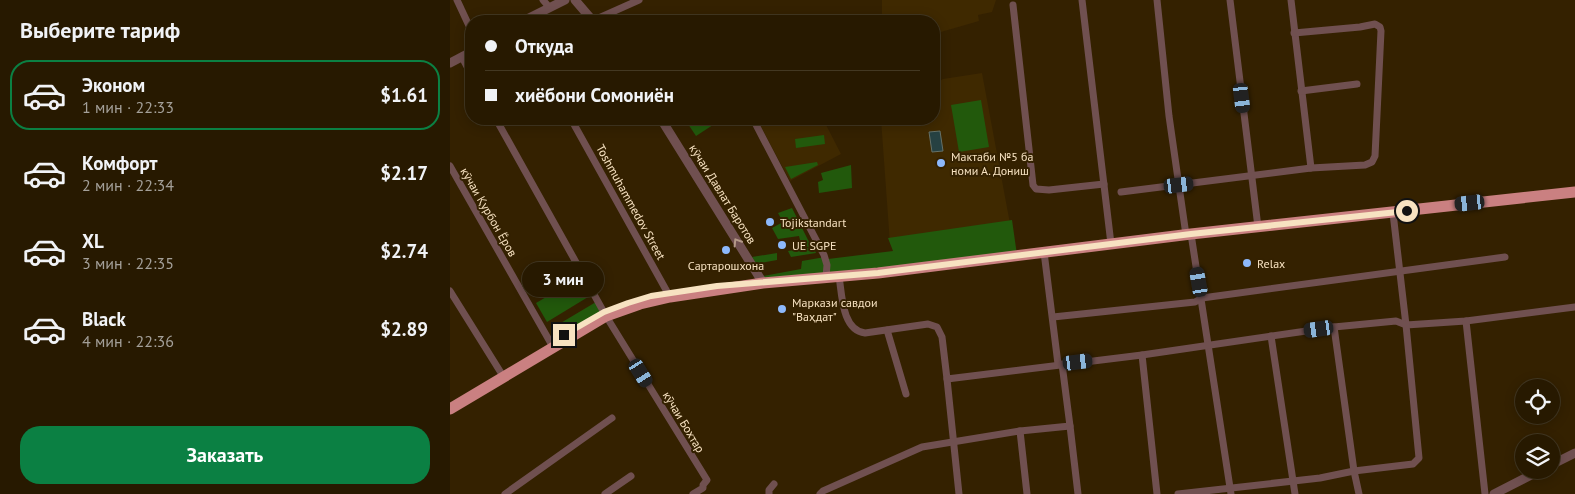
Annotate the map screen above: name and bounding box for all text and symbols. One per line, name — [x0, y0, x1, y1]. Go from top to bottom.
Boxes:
text: Выберите тариф — [20, 16, 180, 44]
text: Откуда — [515, 34, 574, 58]
icon: car — [22, 73, 67, 118]
text: Эконом — [82, 73, 145, 97]
car — [1232, 82, 1251, 114]
text: $1.61 — [380, 83, 428, 107]
text: хиёбони Сомониён — [515, 83, 674, 107]
text: 1 мин · 22:33 — [82, 97, 174, 117]
street label: кӯчаи Давлат Баротов — [686, 141, 760, 247]
street label: Toshmuhammedov Street — [593, 142, 669, 262]
place label: Мактаби №5 ба номи А. Дониш — [951, 149, 1034, 178]
icon: car — [22, 151, 67, 196]
text: Комфорт — [82, 151, 158, 175]
marker: Мактаби №5 ба номи А. Дониш — [935, 157, 947, 169]
text: $2.17 — [380, 161, 428, 185]
street label: кӯчаи Қурбон Ёров — [457, 165, 521, 259]
text: 2 мин · 22:34 — [82, 175, 174, 195]
car — [1163, 176, 1194, 194]
car — [1454, 194, 1485, 212]
route start — [1396, 200, 1418, 222]
place label: Tojikstandart — [780, 215, 846, 230]
marker: Tojikstandart — [764, 216, 776, 228]
icon: car — [22, 229, 67, 274]
text: XL — [82, 229, 104, 253]
one-way arrow — [734, 238, 744, 247]
place label: UE SGPE — [792, 238, 836, 253]
text: $2.74 — [380, 239, 428, 263]
marker: UE SGPE — [776, 239, 788, 251]
marker: Сартарошхона — [720, 244, 732, 256]
text: 3 мин · 22:35 — [82, 253, 174, 273]
place label: Relax — [1257, 256, 1285, 271]
marker: Relax — [1241, 257, 1253, 269]
place label: Сартарошхона — [688, 258, 764, 273]
callout: 3 мин — [523, 262, 605, 298]
car — [1189, 266, 1208, 298]
text: 3 мин — [542, 269, 584, 289]
place label: Маркази савдои "Ваҳдат" — [792, 295, 878, 324]
marker: Маркази савдои "Ваҳдат" — [776, 303, 788, 315]
icon: car — [22, 307, 67, 352]
text: Black — [82, 307, 126, 331]
text: $2.89 — [380, 317, 428, 341]
car — [1303, 319, 1334, 339]
route end — [553, 324, 575, 346]
text: 4 мин · 22:36 — [82, 331, 174, 351]
car — [1062, 353, 1093, 371]
car — [626, 356, 655, 390]
map controls — [1515, 379, 1560, 479]
button: locate — [1515, 379, 1560, 424]
street label: кӯчаи Бохтар — [660, 389, 708, 455]
button: Заказать — [20, 426, 430, 484]
button: layers — [1515, 434, 1560, 479]

